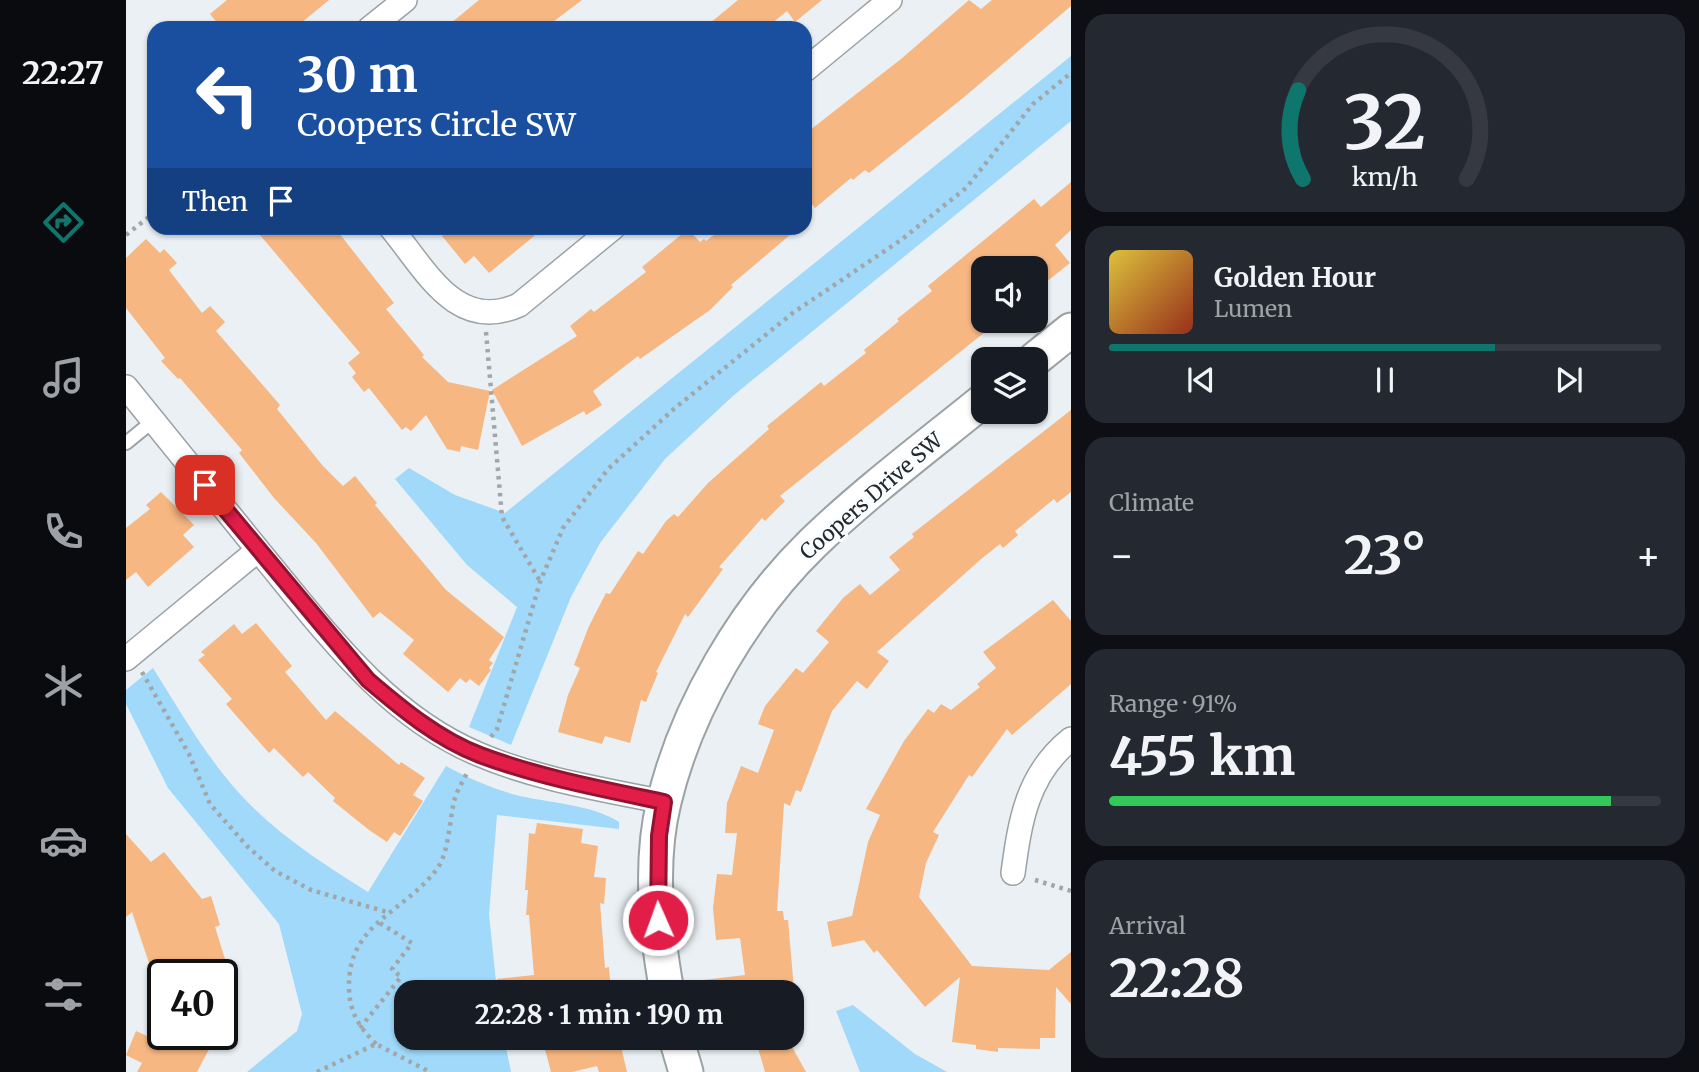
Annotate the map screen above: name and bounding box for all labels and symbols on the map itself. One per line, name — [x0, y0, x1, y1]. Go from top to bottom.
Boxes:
street label: Coopers Drive SW — [794, 426, 949, 565]
pin — [175, 455, 235, 515]
position arrow — [621, 883, 695, 957]
speed limit sign: 40 — [147, 959, 238, 1050]

